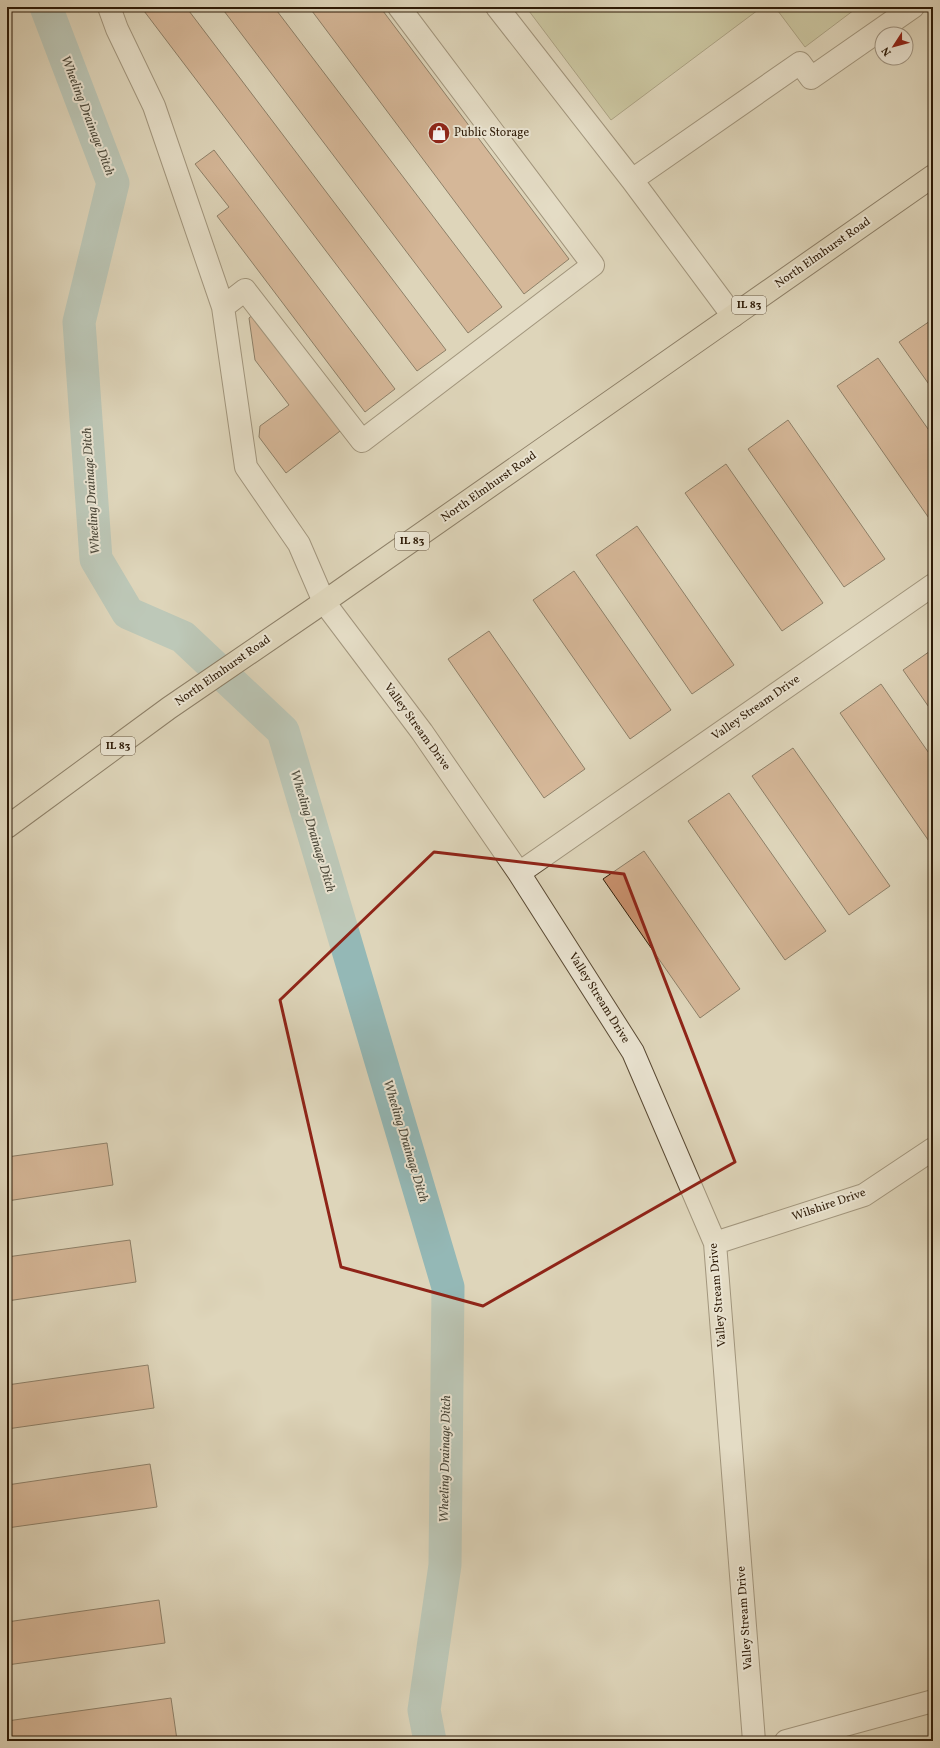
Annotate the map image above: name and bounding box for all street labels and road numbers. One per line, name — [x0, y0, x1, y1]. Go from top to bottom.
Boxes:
street label: North Elmhurst Road — [772, 214, 874, 292]
road number: IL 83 — [732, 296, 766, 314]
street label: North Elmhurst Road — [438, 448, 540, 526]
road number: IL 83 — [395, 532, 429, 550]
street label: North Elmhurst Road — [172, 632, 274, 710]
street label: Valley Stream Drive — [709, 671, 804, 744]
street label: Valley Stream Drive — [380, 680, 454, 774]
road number: IL 83 — [101, 737, 135, 755]
street label: Valley Stream Drive — [565, 950, 634, 1047]
street label: Wilshire Drive — [790, 1185, 868, 1225]
street label: Valley Stream Drive — [705, 1242, 731, 1348]
street label: Valley Stream Drive — [733, 1565, 757, 1671]

